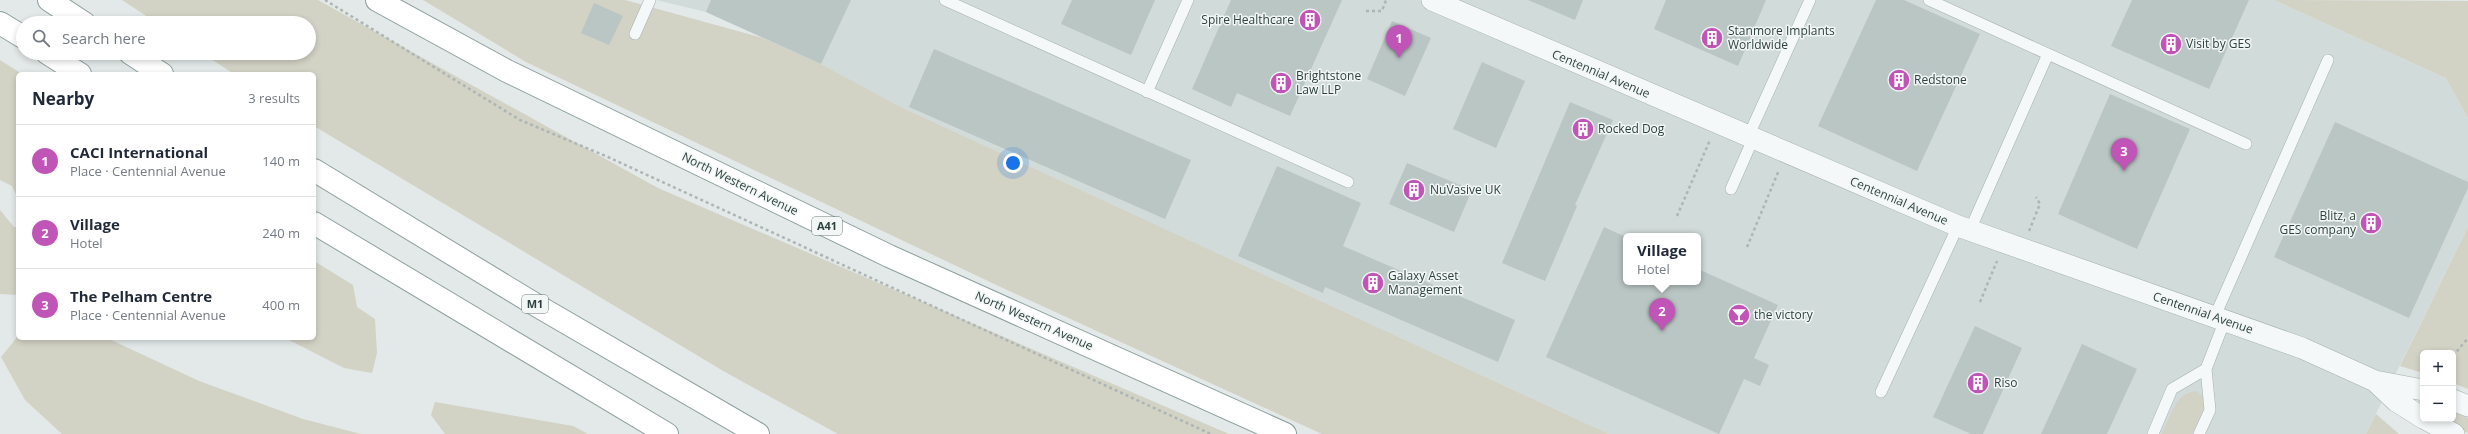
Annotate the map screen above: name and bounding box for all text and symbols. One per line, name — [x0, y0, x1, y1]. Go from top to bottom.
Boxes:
building icon: Spire Healthcare — [1297, 7, 1323, 33]
place label: Spire Healthcare — [1201, 11, 1294, 28]
search box — [16, 16, 316, 60]
place label: Stanmore Implants Worldwide — [1728, 22, 1835, 53]
pin: 1 — [1386, 25, 1412, 58]
building icon: Stanmore Implants Worldwide — [1699, 25, 1725, 51]
icon: search — [30, 27, 52, 49]
text: Search here — [62, 28, 146, 48]
building icon: Visit by GES — [2158, 31, 2184, 57]
place label: Visit by GES — [2186, 35, 2251, 52]
street label: Centennial Avenue — [1550, 45, 1653, 102]
place label: Brightstone Law LLP — [1296, 67, 1361, 98]
building icon: Redstone — [1886, 67, 1912, 93]
building icon: Brightstone Law LLP — [1268, 70, 1294, 96]
place label: Redstone — [1914, 71, 1967, 88]
text: Nearby — [32, 87, 94, 110]
text: 3 results — [248, 89, 300, 107]
building icon: Rocked Dog — [1570, 116, 1596, 142]
place label: Rocked Dog — [1598, 120, 1665, 137]
pin: 3 — [2111, 138, 2137, 171]
text: CACI International — [70, 142, 208, 162]
street label: North Western Avenue — [679, 148, 802, 219]
text: 1 — [41, 152, 49, 170]
text: 140 m — [262, 152, 300, 170]
your location — [1003, 153, 1023, 173]
text: Place · Centennial Avenue — [70, 162, 226, 180]
street label: Centennial Avenue — [1848, 172, 1951, 229]
building icon: NuVasive UK — [1401, 177, 1427, 203]
place label: NuVasive UK — [1430, 181, 1502, 198]
place label: Blitz, a GES company — [2279, 207, 2357, 238]
building icon: Blitz, a GES company — [2358, 210, 2384, 236]
text: Village — [70, 214, 120, 234]
road number: A41 — [812, 217, 842, 235]
text: 2 — [41, 224, 49, 242]
text: 240 m — [262, 224, 300, 242]
popup — [1623, 233, 1701, 285]
text: Hotel — [70, 234, 103, 252]
text: Village — [1637, 240, 1687, 260]
text: Hotel — [1637, 260, 1670, 278]
place label: Galaxy Asset Management — [1388, 267, 1462, 298]
building icon: Galaxy Asset Management — [1360, 270, 1386, 296]
text: The Pelham Centre — [70, 286, 212, 306]
street label: North Western Avenue — [972, 287, 1096, 354]
street label: Centennial Avenue — [2151, 287, 2256, 338]
road number: M1 — [522, 295, 548, 313]
text: 3 — [41, 296, 49, 314]
text: 400 m — [262, 296, 300, 314]
pin: 2 — [1649, 298, 1675, 331]
bar icon: the victory — [1726, 302, 1752, 328]
text: Place · Centennial Avenue — [70, 306, 226, 324]
place label: the victory — [1754, 306, 1814, 323]
map controls — [2420, 350, 2456, 422]
button: + — [2420, 350, 2456, 386]
building icon: Riso — [1965, 370, 1991, 396]
place label: Riso — [1994, 374, 2017, 391]
button: − — [2420, 386, 2456, 422]

